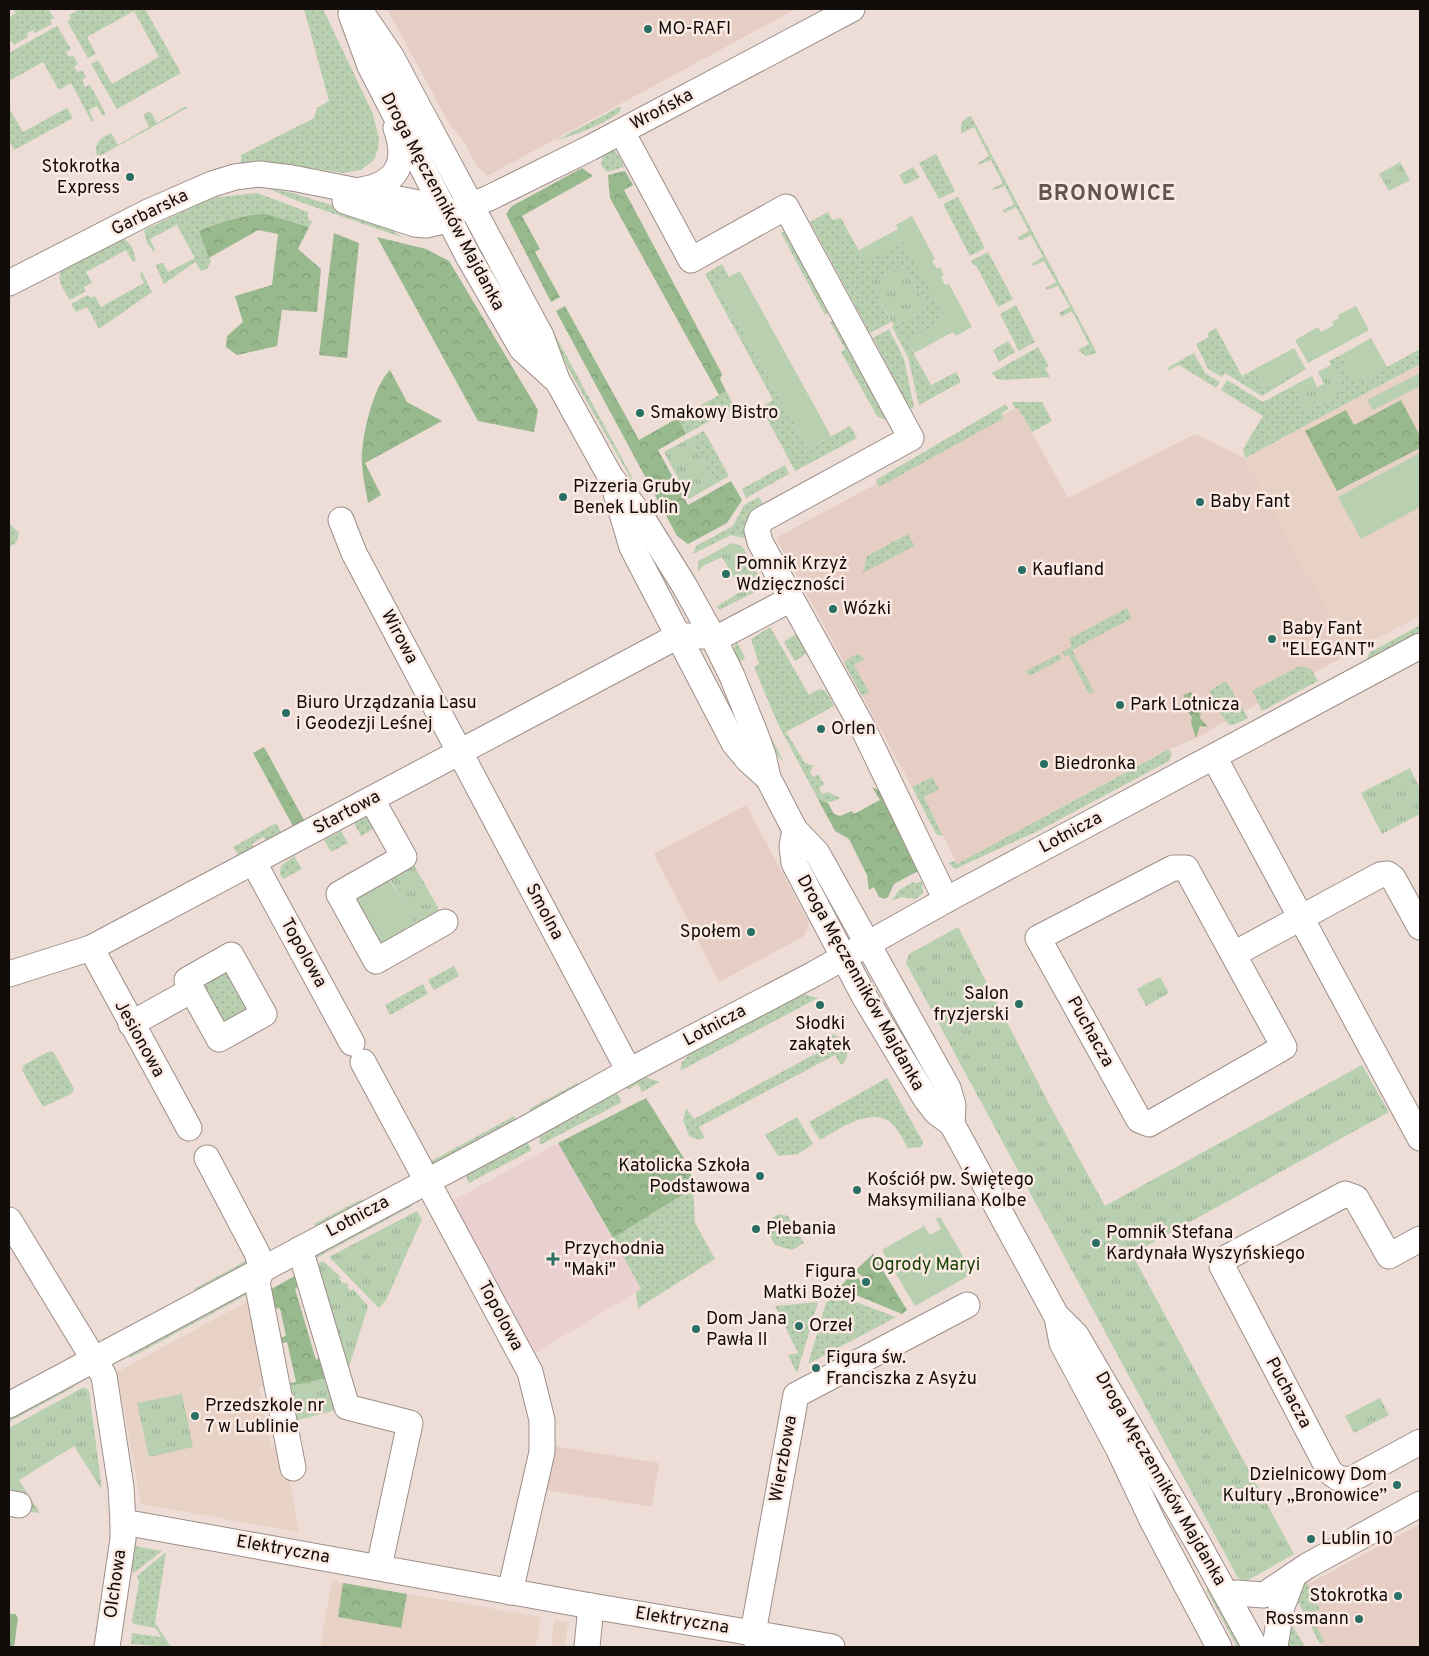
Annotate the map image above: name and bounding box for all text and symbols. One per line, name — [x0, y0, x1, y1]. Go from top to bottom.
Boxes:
place label: MO-RAFI — [658, 18, 731, 41]
marker: MO-RAFI — [642, 23, 654, 35]
street label: Wrońska — [627, 84, 697, 136]
street label: Droga Męczenników Majdanka — [375, 89, 509, 315]
place label: Stokrotka Express — [42, 156, 120, 200]
marker: Stokrotka Express — [124, 171, 136, 183]
district label: BRONOWICE — [1038, 181, 1176, 208]
street label: Garbarska — [108, 184, 192, 242]
place label: Smakowy Bistro — [650, 402, 778, 425]
marker: Smakowy Bistro — [634, 407, 646, 419]
place label: Pizzeria Gruby Benek Lublin — [573, 476, 691, 520]
marker: Pizzeria Gruby Benek Lublin — [557, 491, 569, 503]
place label: Baby Fant — [1210, 491, 1290, 514]
marker: Baby Fant — [1194, 496, 1206, 508]
place label: Pomnik Krzyż Wdzięczności — [736, 553, 848, 597]
place label: Kaufland — [1032, 559, 1104, 582]
marker: Kaufland — [1016, 564, 1028, 576]
marker: Pomnik Krzyż Wdzięczności — [720, 568, 732, 580]
place label: Wózki — [843, 598, 891, 621]
marker: Wózki — [827, 603, 839, 615]
street label: Wirowa — [375, 606, 423, 668]
place label: Baby Fant "ELEGANT" — [1282, 618, 1375, 662]
marker: Baby Fant "ELEGANT" — [1266, 633, 1278, 645]
place label: Biuro Urządzania Lasu i Geodezji Leśnej — [296, 692, 477, 736]
place label: Park Lotnicza — [1130, 694, 1239, 717]
marker: Park Lotnicza — [1114, 699, 1126, 711]
marker: Biuro Urządzania Lasu i Geodezji Leśnej — [280, 707, 292, 719]
place label: Orlen — [831, 718, 876, 741]
marker: Orlen — [815, 723, 827, 735]
place label: Biedronka — [1054, 753, 1136, 776]
marker: Biedronka — [1038, 758, 1050, 770]
street label: Startowa — [309, 786, 385, 840]
street label: Lotnicza — [1036, 807, 1106, 859]
street label: Droga Męczenników Majdanka — [791, 871, 929, 1095]
street label: Smolna — [520, 880, 568, 944]
street label: Topolowa — [275, 914, 331, 992]
place label: Społem — [680, 921, 741, 944]
marker: Społem — [745, 926, 757, 938]
place label: Salon fryzjerski — [934, 983, 1009, 1027]
street label: Puchacza — [1061, 993, 1119, 1071]
street label: Jesionowa — [108, 996, 170, 1082]
marker: Salon fryzjerski — [1013, 998, 1025, 1010]
marker: Słodki zakątek — [814, 999, 826, 1011]
street label: Lotnicza — [680, 1000, 750, 1052]
place label: Słodki zakątek — [789, 1013, 851, 1057]
place label: Katolicka Szkoła Podstawowa — [618, 1155, 750, 1199]
place label: Kościół pw. Świętego Maksymiliana Kolbe — [867, 1167, 1034, 1213]
marker: Katolicka Szkoła Podstawowa — [754, 1170, 766, 1182]
marker: Kościół pw. Świętego Maksymiliana Kolbe — [851, 1184, 863, 1196]
street label: Lotnicza — [323, 1191, 393, 1243]
place label: Plebania — [766, 1218, 836, 1241]
place label: Pomnik Stefana Kardynała Wyszyńskiego — [1106, 1222, 1305, 1266]
marker: Plebania — [750, 1223, 762, 1235]
marker: Pomnik Stefana Kardynała Wyszyńskiego — [1090, 1237, 1102, 1249]
place label: Przychodnia "Maki" — [564, 1238, 665, 1282]
marker: Przychodnia "Maki" — [546, 1252, 560, 1266]
park label: Ogrody Maryi — [872, 1254, 980, 1277]
place label: Figura Matki Bożej — [763, 1261, 856, 1305]
marker: Figura Matki Bożej — [860, 1276, 872, 1288]
street label: Topolowa — [472, 1277, 528, 1355]
place label: Dom Jana Pawła II — [706, 1308, 787, 1352]
place label: Orzeł — [809, 1315, 853, 1338]
marker: Orzeł — [793, 1320, 805, 1332]
marker: Dom Jana Pawła II — [690, 1323, 702, 1335]
place label: Figura św. Franciszka z Asyżu — [826, 1347, 977, 1391]
street label: Puchacza — [1260, 1353, 1316, 1433]
marker: Figura św. Franciszka z Asyżu — [810, 1362, 822, 1374]
street label: Droga Męczenników Majdanka — [1089, 1368, 1231, 1590]
place label: Przedszkole nr 7 w Lublinie — [205, 1395, 325, 1439]
marker: Przedszkole nr 7 w Lublinie — [189, 1410, 201, 1422]
street label: Wierzbowa — [765, 1414, 803, 1504]
place label: Dzielnicowy Dom Kultury „Bronowice” — [1223, 1464, 1387, 1508]
marker: Dzielnicowy Dom Kultury „Bronowice” — [1391, 1479, 1403, 1491]
place label: Lublin 10 — [1321, 1528, 1393, 1551]
street label: Elektryczna — [234, 1530, 332, 1570]
marker: Lublin 10 — [1305, 1533, 1317, 1545]
street label: Olchowa — [100, 1548, 132, 1620]
place label: Stokrotka — [1310, 1585, 1388, 1608]
marker: Stokrotka — [1392, 1590, 1404, 1602]
street label: Elektryczna — [633, 1602, 731, 1640]
place label: Rossmann — [1265, 1608, 1349, 1631]
marker: Rossmann — [1353, 1613, 1365, 1625]

